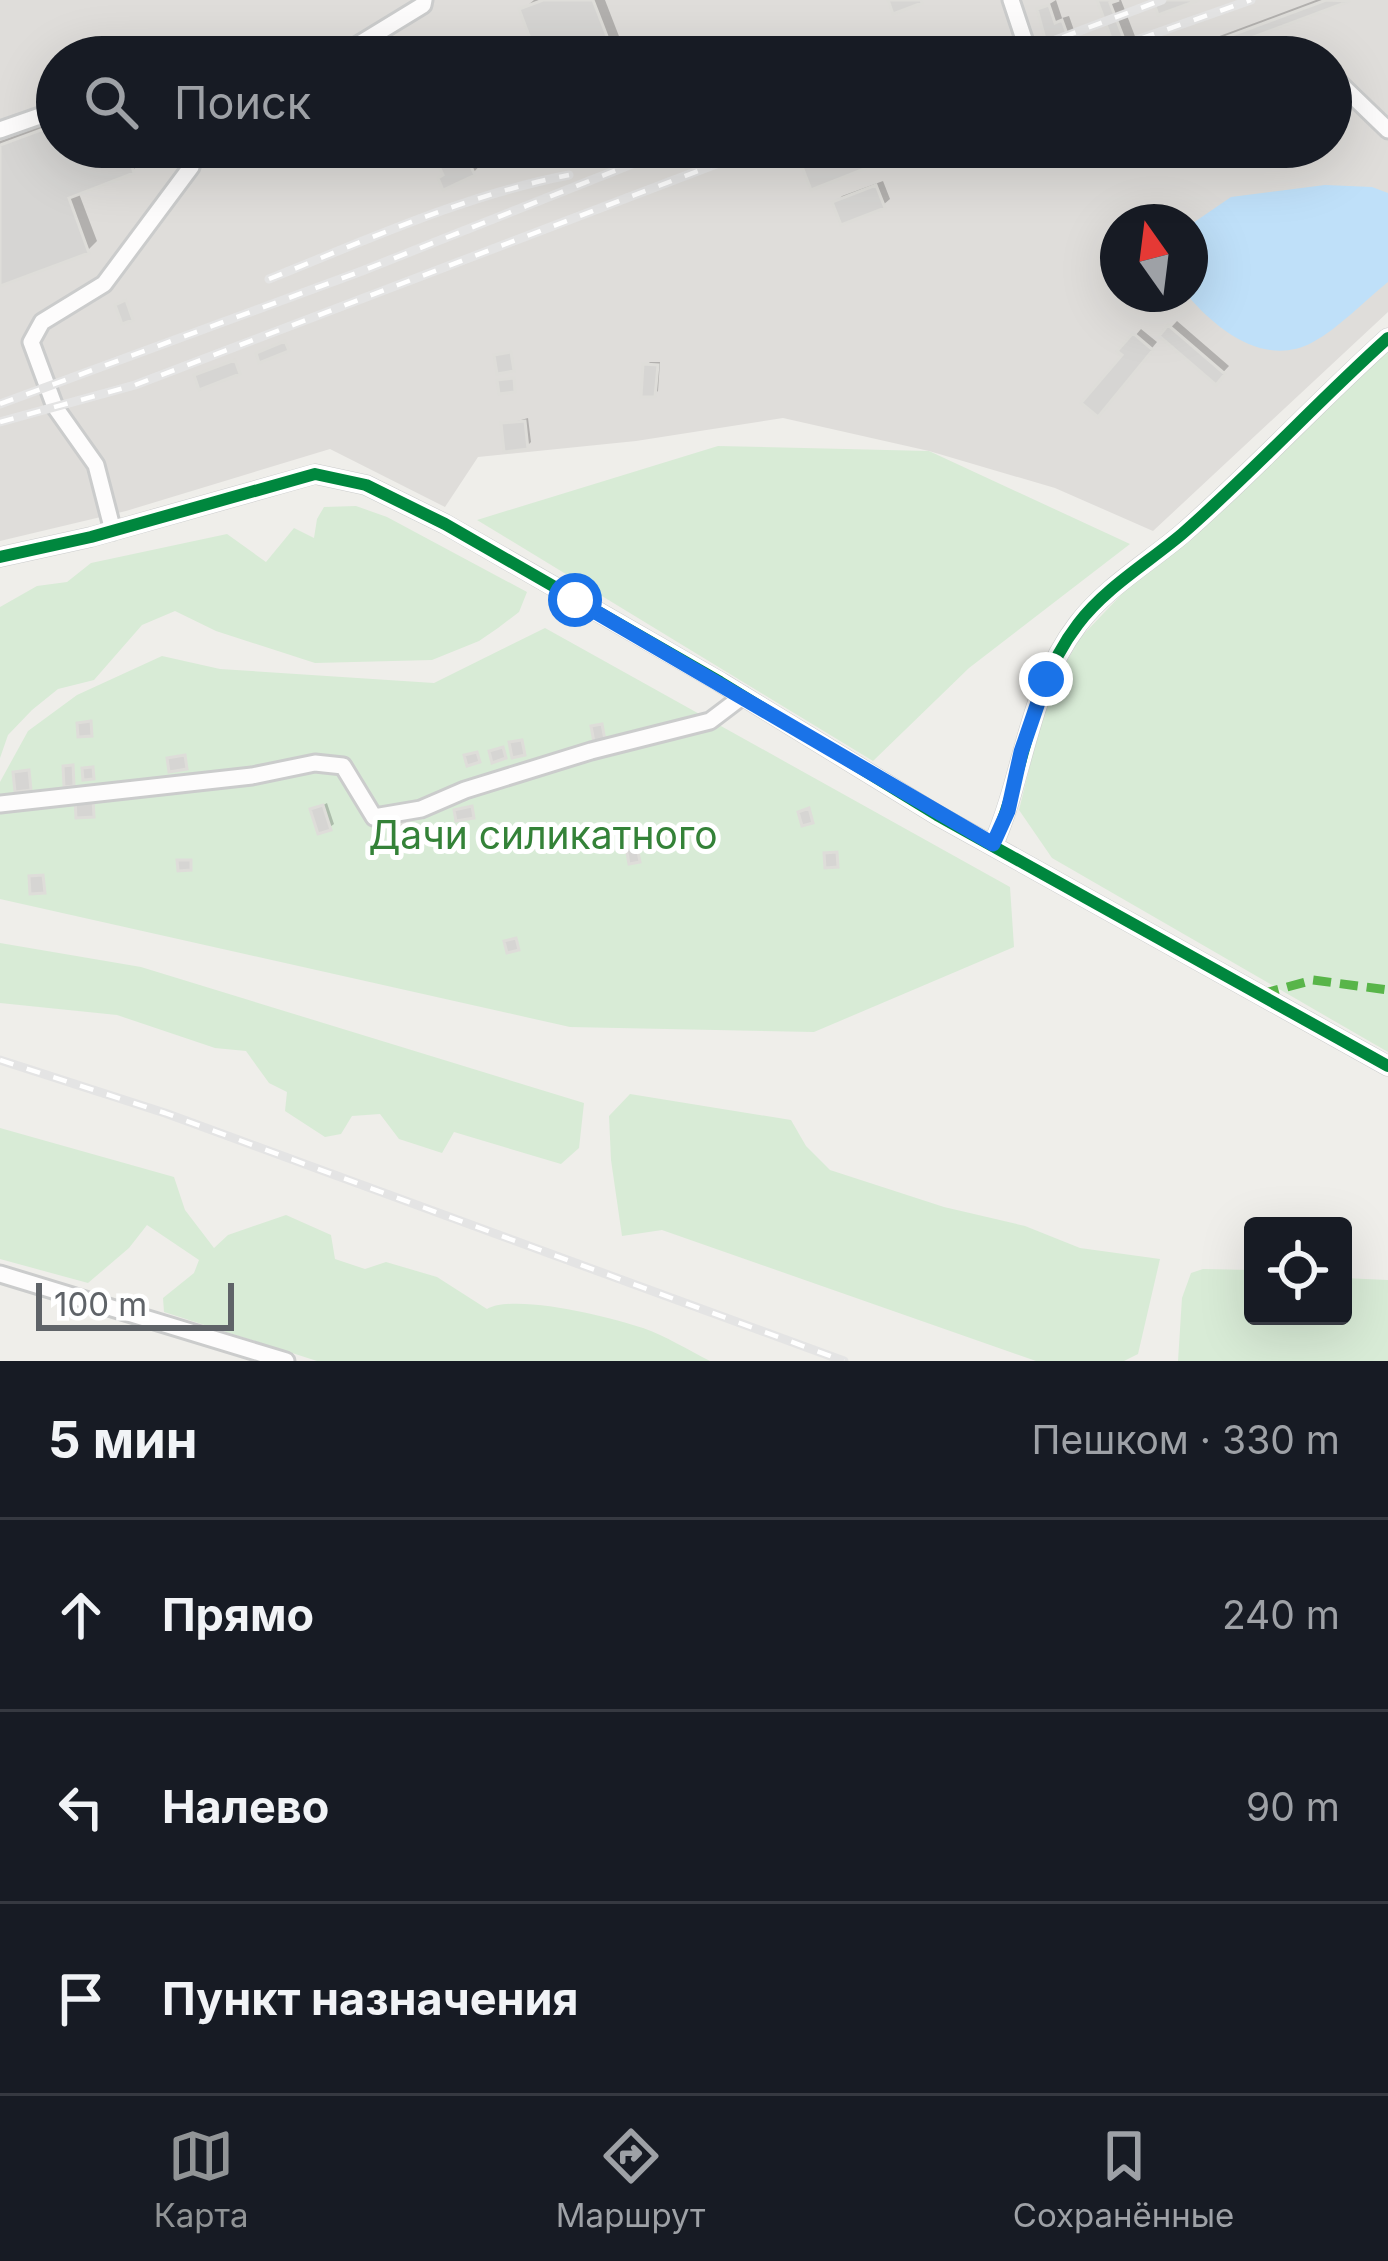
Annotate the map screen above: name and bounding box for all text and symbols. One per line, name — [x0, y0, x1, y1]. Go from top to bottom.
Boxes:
search box — [36, 36, 1352, 168]
icon: search — [78, 69, 144, 135]
text: Поиск — [174, 75, 311, 130]
north arrow — [1100, 204, 1208, 312]
route start — [548, 573, 602, 627]
route end — [1019, 652, 1073, 706]
park label: Дачи силикатного — [368, 811, 718, 858]
map controls — [1244, 1217, 1352, 1325]
button: locate — [1244, 1217, 1352, 1325]
scale bar — [36, 1277, 234, 1330]
text: 100 m — [54, 1284, 147, 1324]
text: 5 мин — [48, 1409, 198, 1470]
text: Пешком · 330 m — [1031, 1416, 1340, 1463]
icon: ahead — [48, 1582, 114, 1648]
text: Прямо — [162, 1587, 314, 1642]
text: 240 m — [1222, 1591, 1340, 1638]
icon: left — [48, 1774, 114, 1840]
text: Налево — [162, 1779, 329, 1834]
text: 90 m — [1246, 1783, 1340, 1830]
icon: arrive — [48, 1966, 114, 2032]
text: Пункт назначения — [162, 1971, 579, 2026]
tab: Карта — [154, 2123, 248, 2235]
tab: Маршрут — [556, 2123, 705, 2235]
tab: Сохранённые — [1013, 2123, 1234, 2235]

